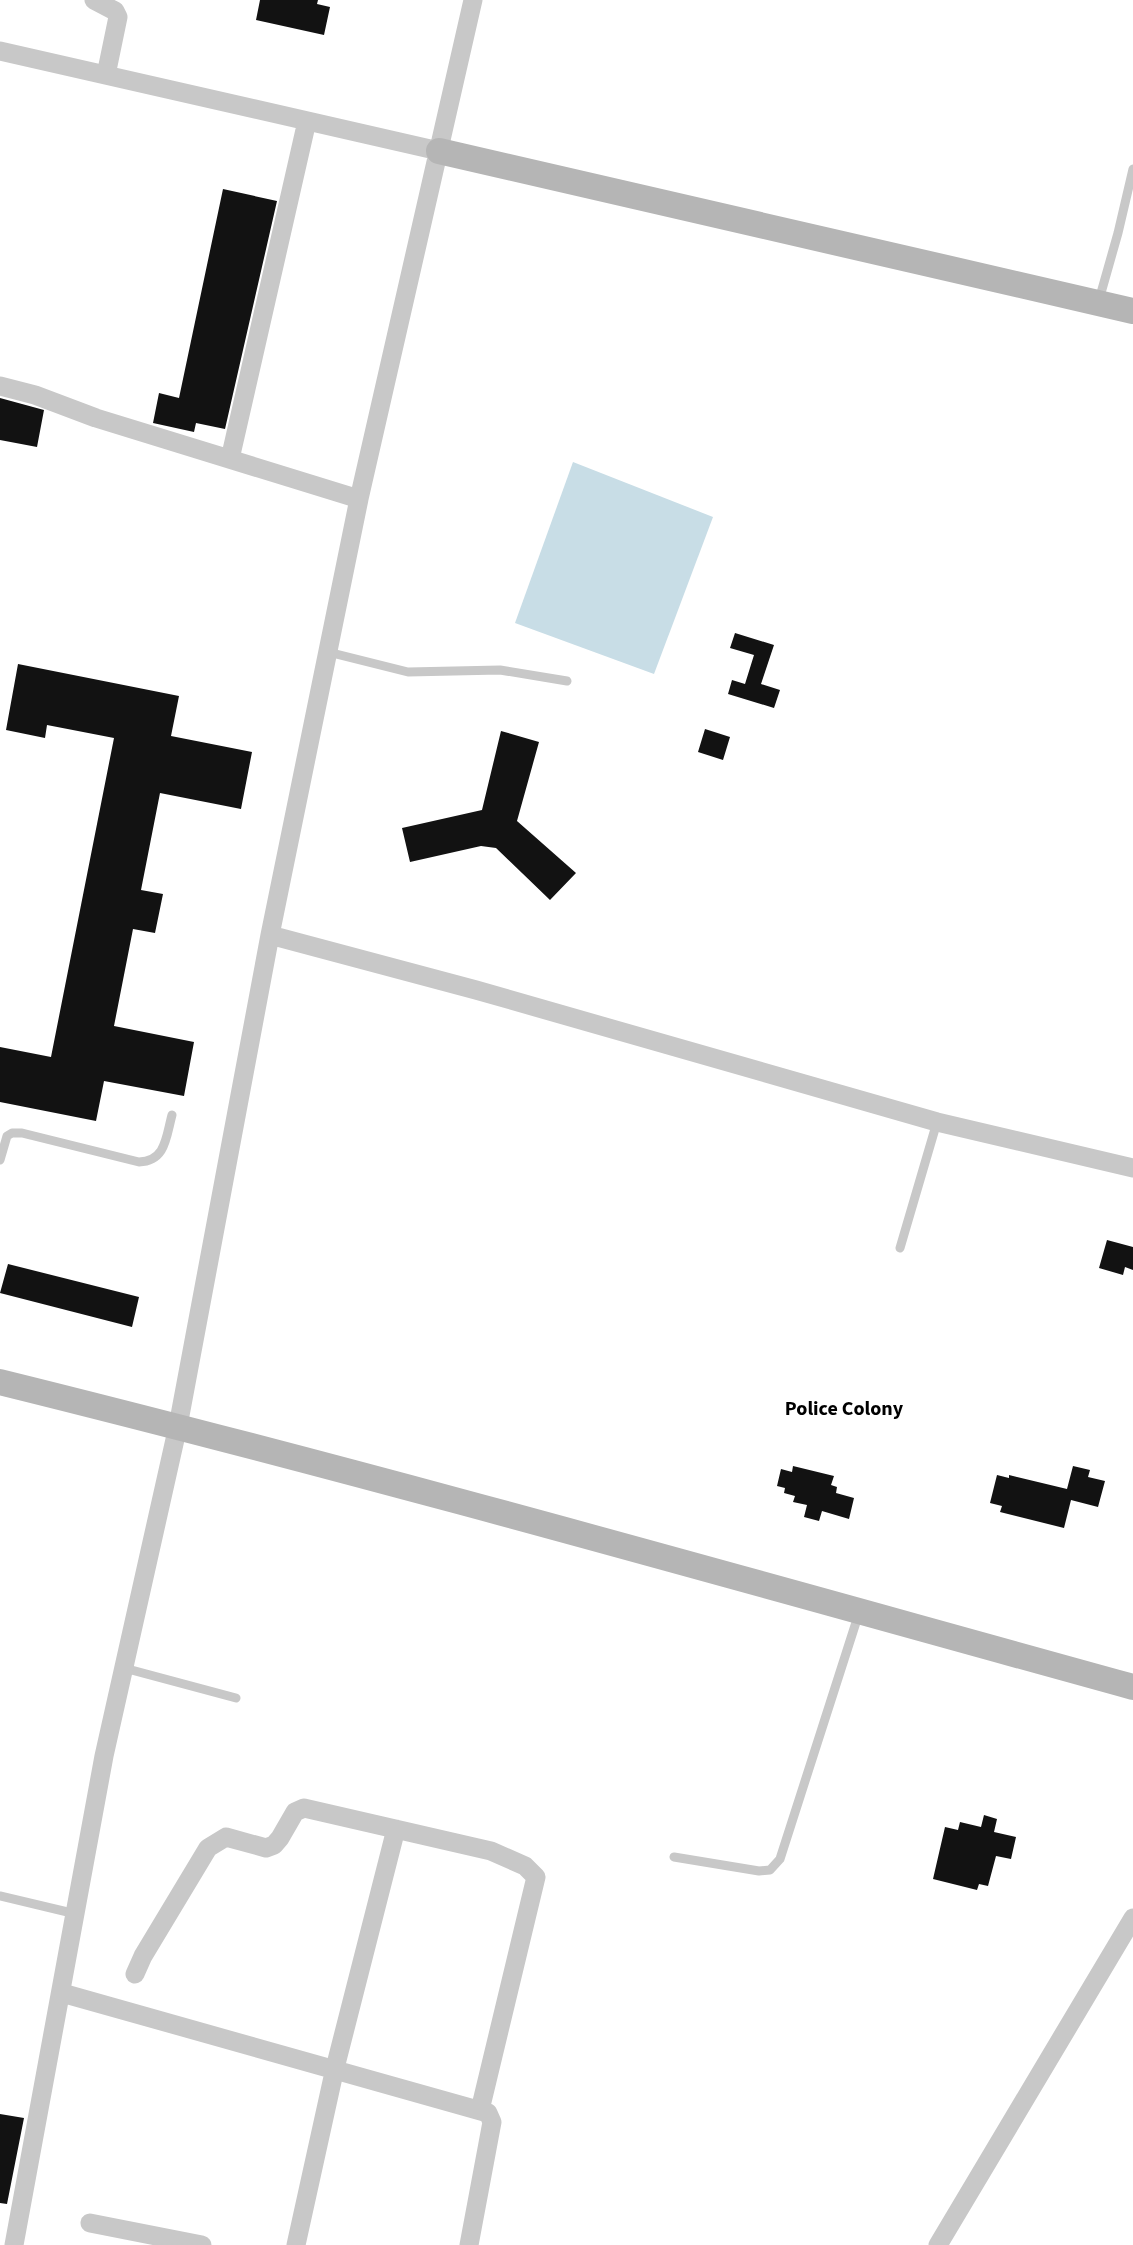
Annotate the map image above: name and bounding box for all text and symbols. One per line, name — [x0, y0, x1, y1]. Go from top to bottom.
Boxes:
district label: Police Colony — [785, 1395, 904, 1423]

